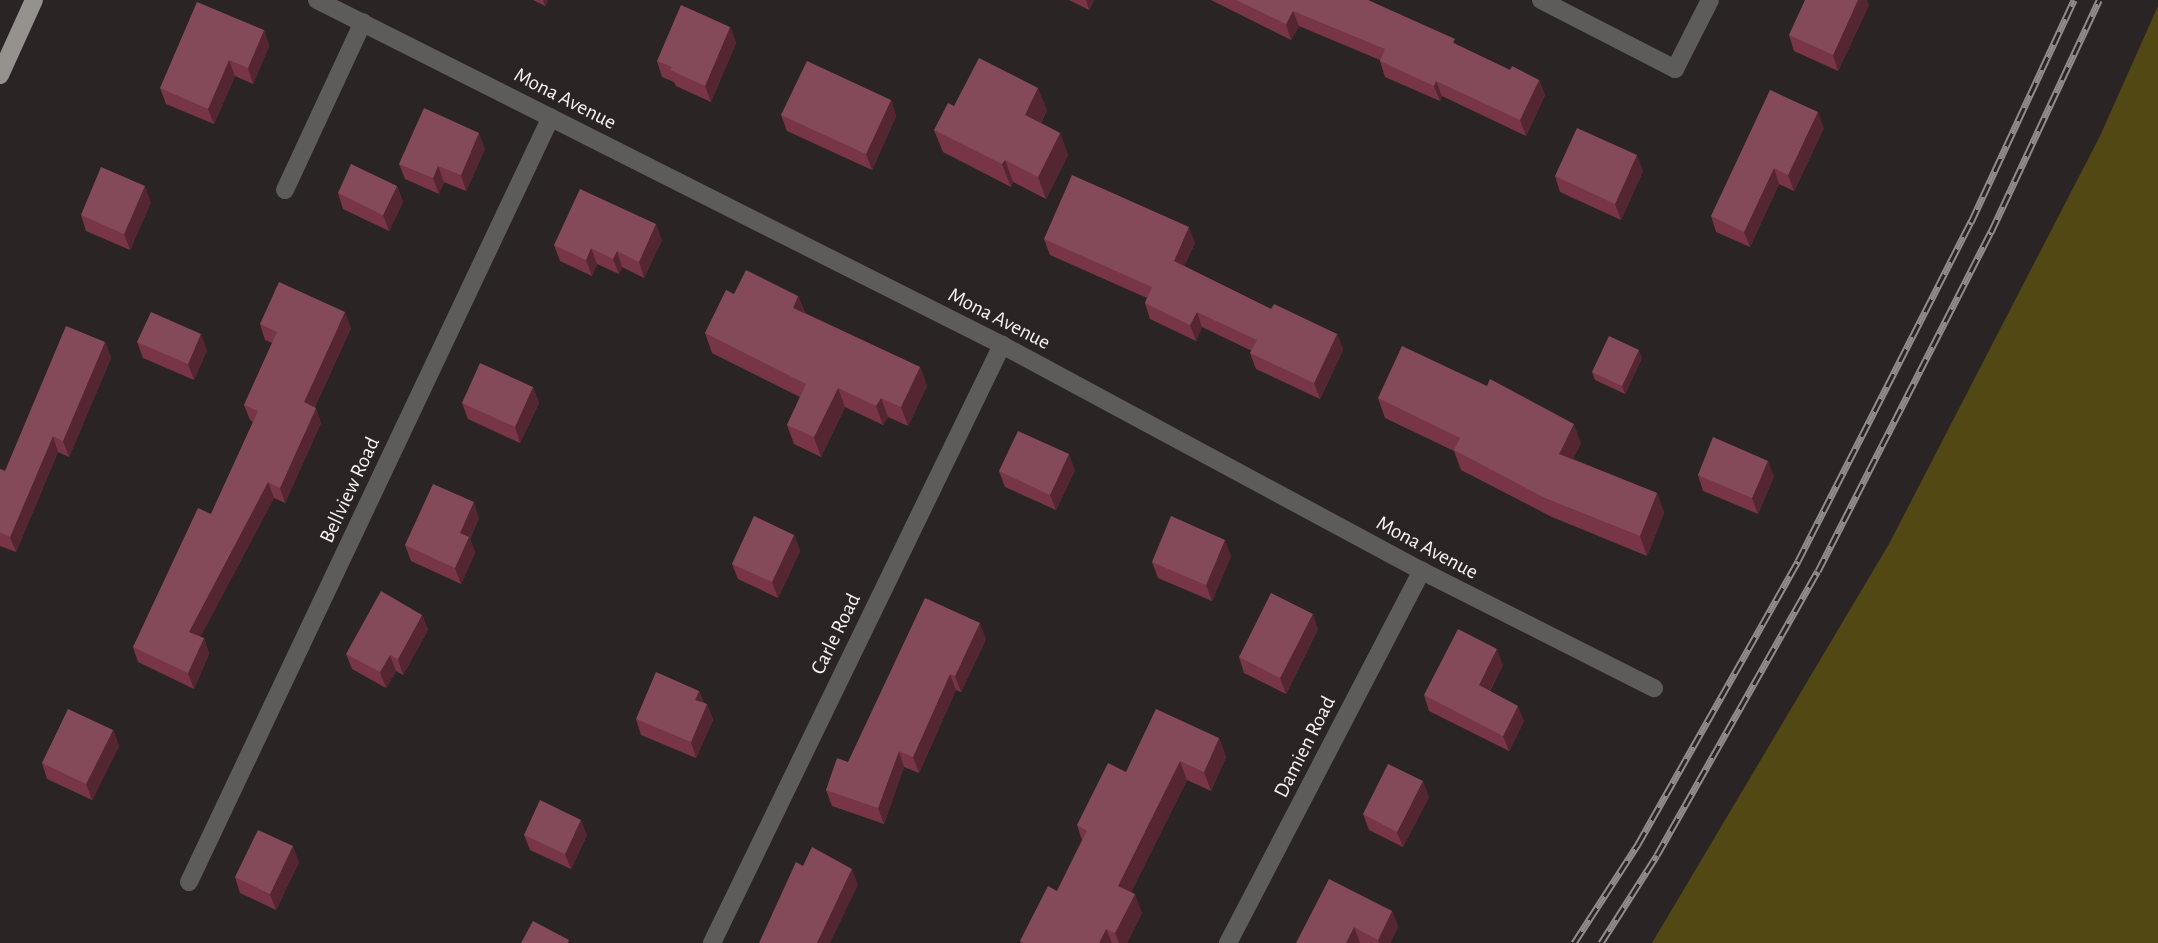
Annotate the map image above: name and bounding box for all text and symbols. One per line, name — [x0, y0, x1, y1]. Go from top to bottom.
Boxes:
street label: Mona Avenue — [510, 62, 620, 136]
street label: Mona Avenue — [944, 282, 1054, 356]
street label: Bellview Road — [314, 433, 386, 547]
street label: Mona Avenue — [1372, 511, 1482, 585]
street label: Carle Road — [806, 589, 866, 679]
street label: Damien Road — [1269, 692, 1341, 802]

